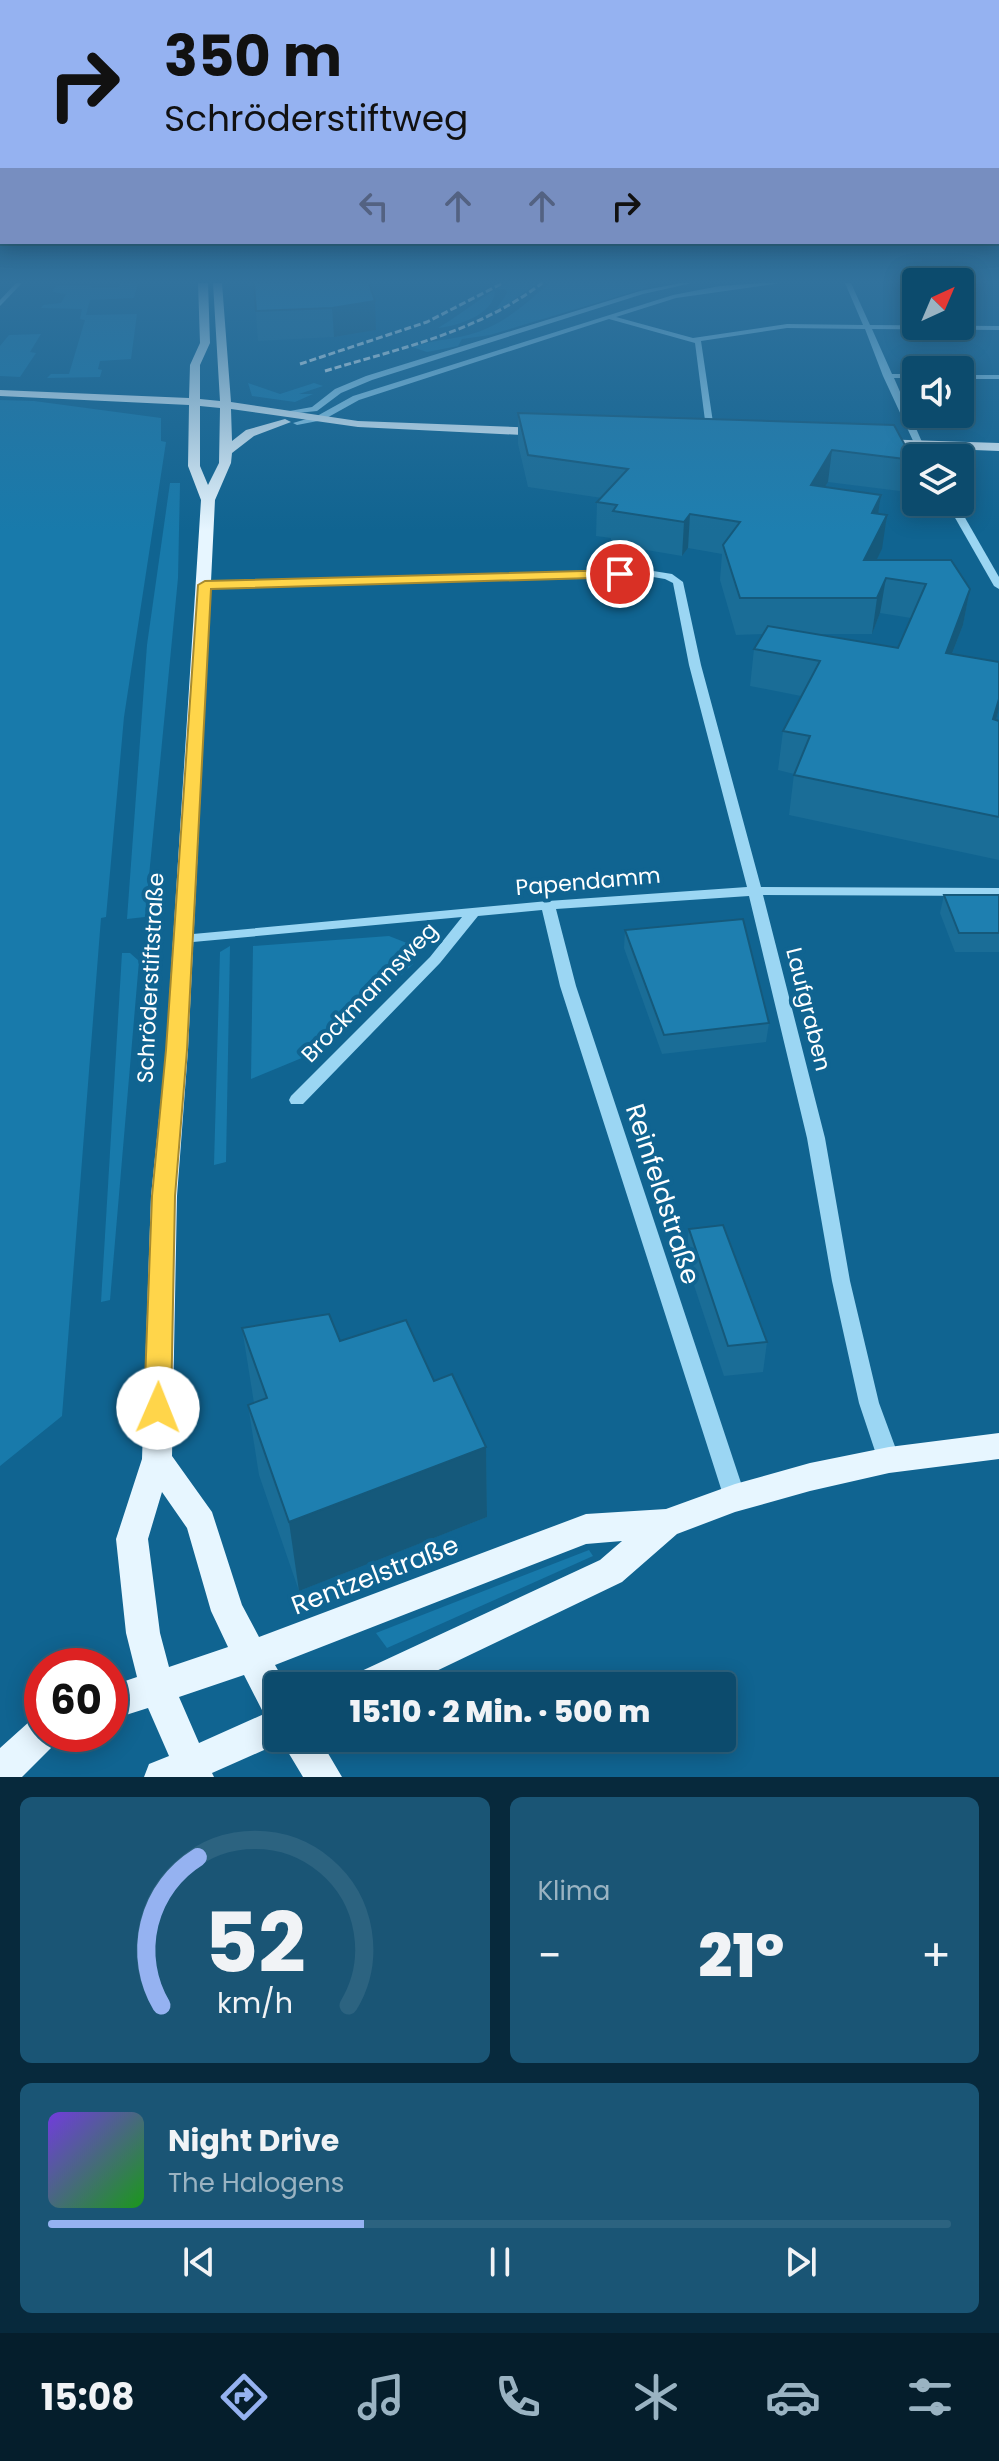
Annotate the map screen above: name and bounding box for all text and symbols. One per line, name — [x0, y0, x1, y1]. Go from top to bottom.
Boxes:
text: 350 m — [164, 17, 342, 96]
icon: right — [32, 32, 136, 136]
text: Schröderstiftweg — [164, 93, 468, 144]
icon: left — [352, 184, 396, 228]
icon: ahead — [436, 184, 480, 228]
icon: ahead — [520, 184, 564, 228]
icon: right — [604, 184, 648, 228]
north arrow — [902, 268, 974, 340]
map controls — [902, 268, 974, 516]
button: sound — [902, 356, 974, 428]
button: layers — [902, 444, 974, 516]
pin — [586, 540, 654, 608]
icon: arrive — [598, 552, 642, 596]
street label: Papendamm — [514, 860, 662, 903]
street label: Schröderstiftstraße — [130, 872, 171, 1084]
street label: Brockmannsweg — [294, 915, 444, 1069]
street label: Laufgraben — [778, 944, 839, 1074]
street label: Reinfeldstraße — [617, 1099, 709, 1289]
position arrow — [116, 1366, 200, 1450]
street label: Rentzelstraße — [286, 1527, 464, 1623]
speed limit sign: 60 — [24, 1648, 128, 1752]
text: 15:10 · 2 Min. · 500 m — [350, 1690, 650, 1733]
text: Klima — [538, 1873, 610, 1909]
text: 52 — [204, 1885, 306, 2001]
text: 21° — [698, 1914, 784, 1998]
text: − — [538, 1925, 562, 1986]
text: + — [921, 1925, 951, 1986]
text: km/h — [217, 1983, 293, 2023]
text: Night Drive — [168, 2119, 339, 2162]
text: The Halogens — [168, 2165, 344, 2201]
icon: previous — [177, 2240, 221, 2284]
icon: pause — [478, 2240, 522, 2284]
icon: next — [779, 2240, 823, 2284]
icon: directions — [216, 2369, 272, 2425]
icon: music — [353, 2369, 409, 2425]
icon: phone — [490, 2369, 546, 2425]
icon: climate — [628, 2369, 684, 2425]
icon: car — [765, 2369, 821, 2425]
icon: filters — [902, 2369, 958, 2425]
text: 15:08 — [41, 2372, 135, 2423]

